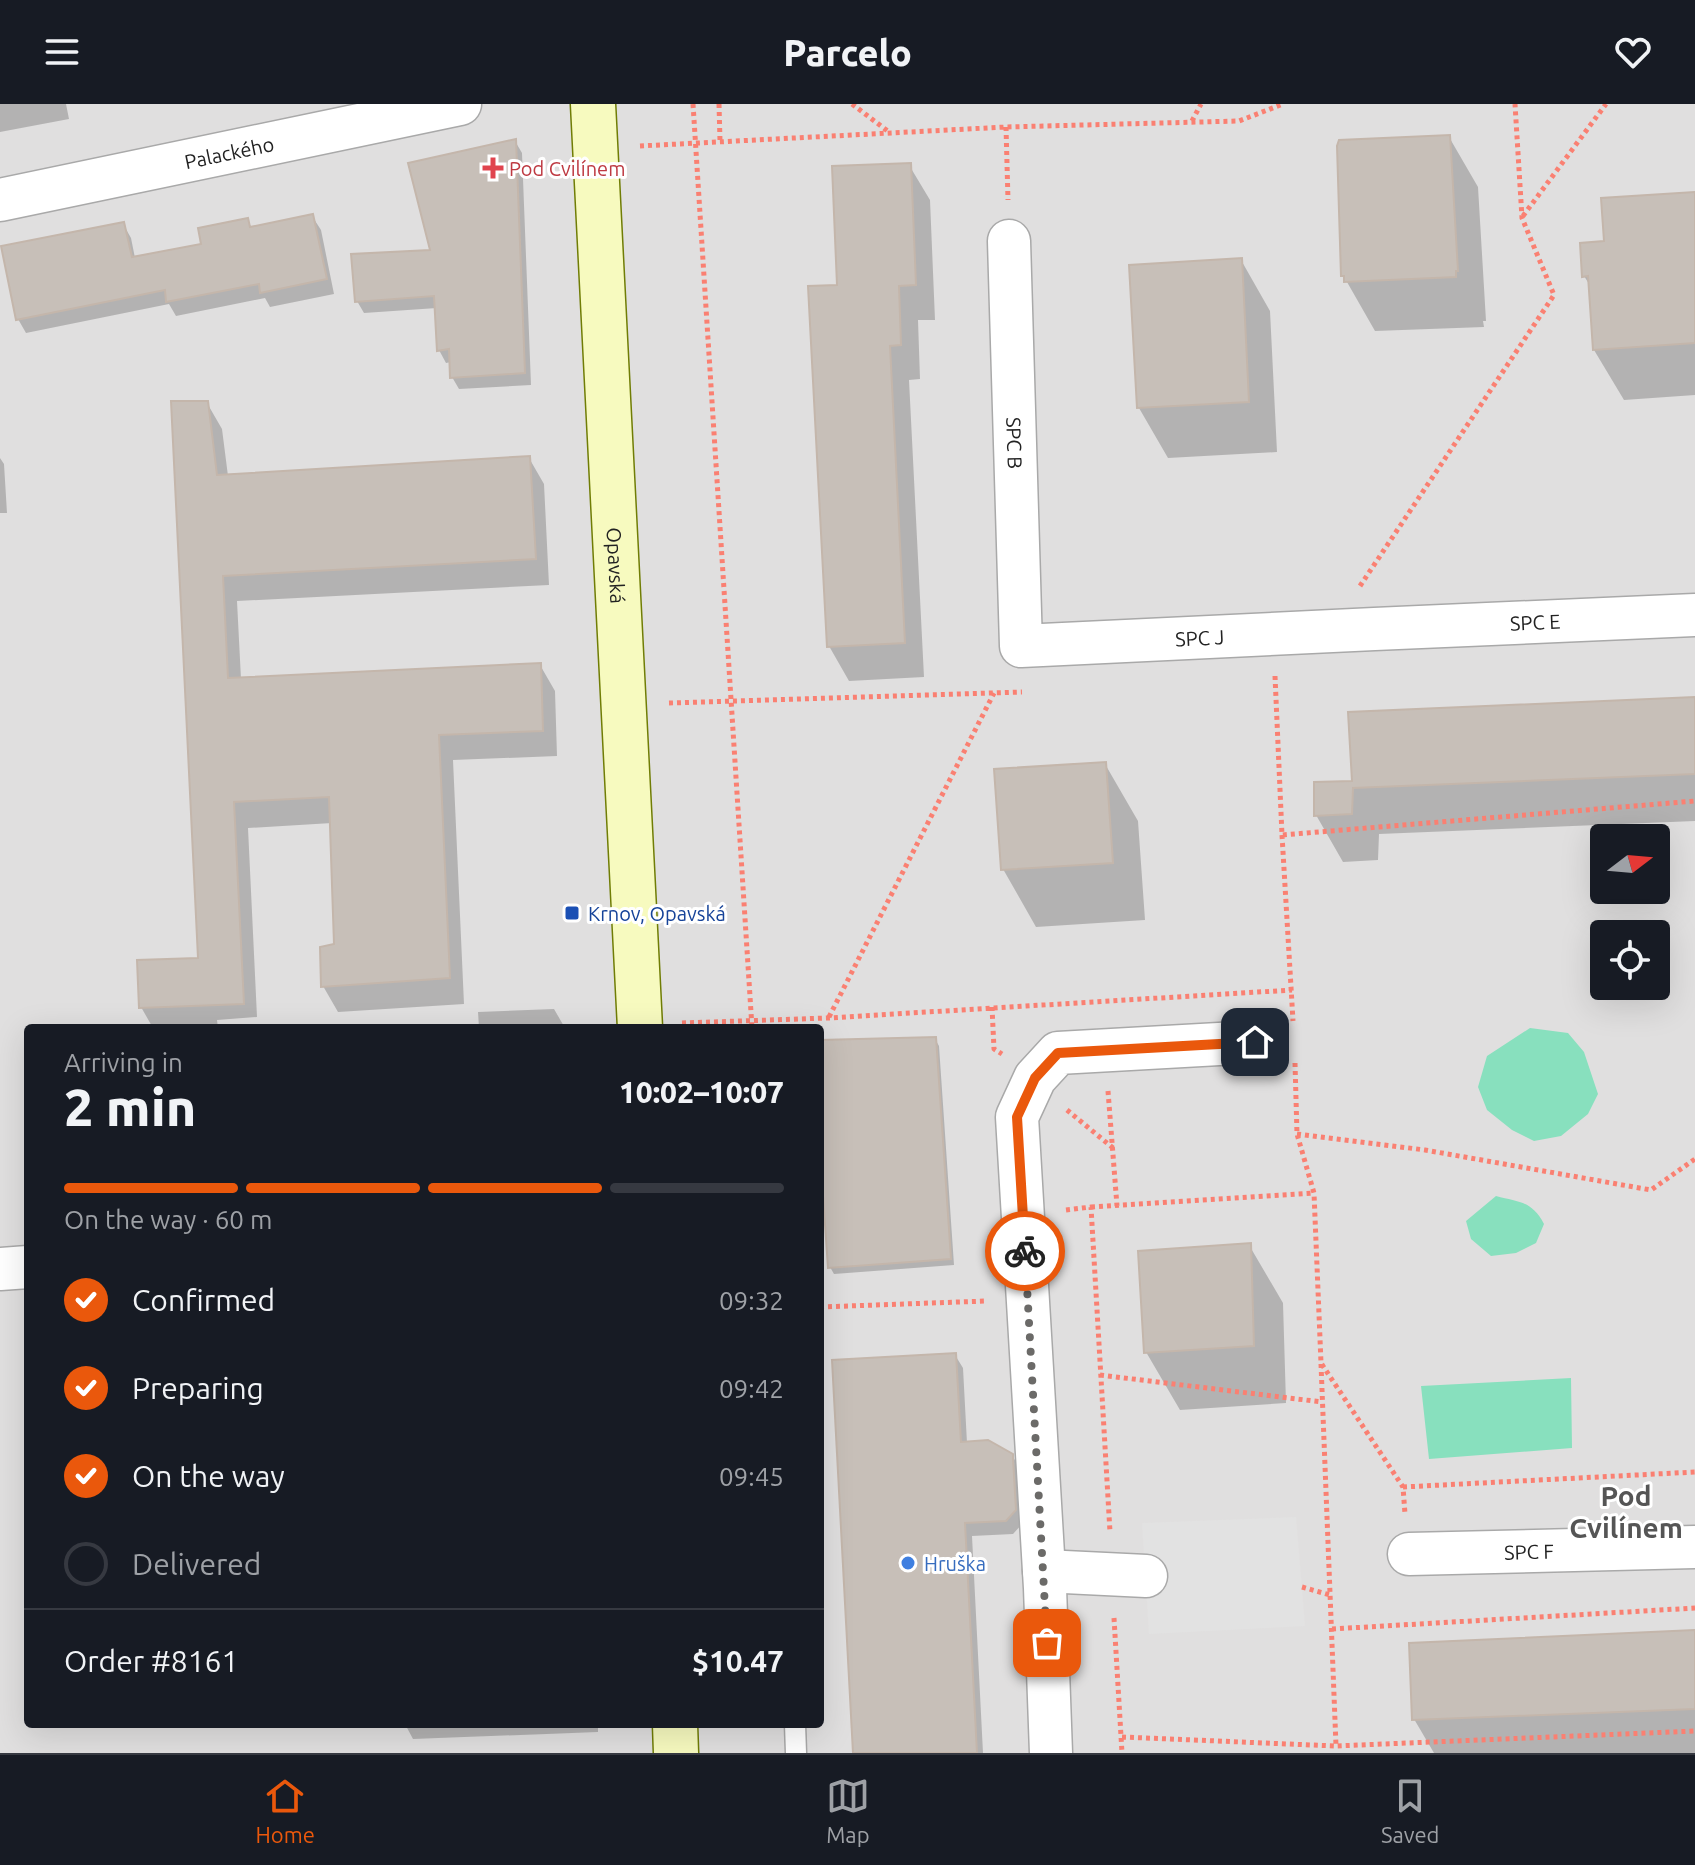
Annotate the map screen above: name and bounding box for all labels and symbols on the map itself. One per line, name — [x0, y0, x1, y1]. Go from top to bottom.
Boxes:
street label: Palackého — [182, 132, 276, 173]
place label: Pod Cvilínem — [509, 157, 625, 180]
marker: Pod Cvilínem — [484, 159, 502, 177]
street label: SPC B — [1003, 417, 1027, 469]
street label: Opavská — [603, 527, 630, 604]
street label: SPC E — [1509, 609, 1561, 634]
street label: SPC J — [1175, 625, 1225, 650]
north arrow — [1590, 824, 1670, 904]
place label: Krnov, Opavská — [588, 902, 726, 925]
marker: Krnov, Opavská — [563, 904, 581, 922]
pin — [1221, 1008, 1289, 1076]
courier — [985, 1211, 1065, 1291]
district label: Pod Cvilínem — [1569, 1480, 1683, 1543]
street label: SPC F — [1504, 1539, 1554, 1563]
place label: Hruška — [924, 1552, 986, 1575]
marker: Hruška — [899, 1554, 917, 1572]
pin — [1013, 1609, 1081, 1677]

